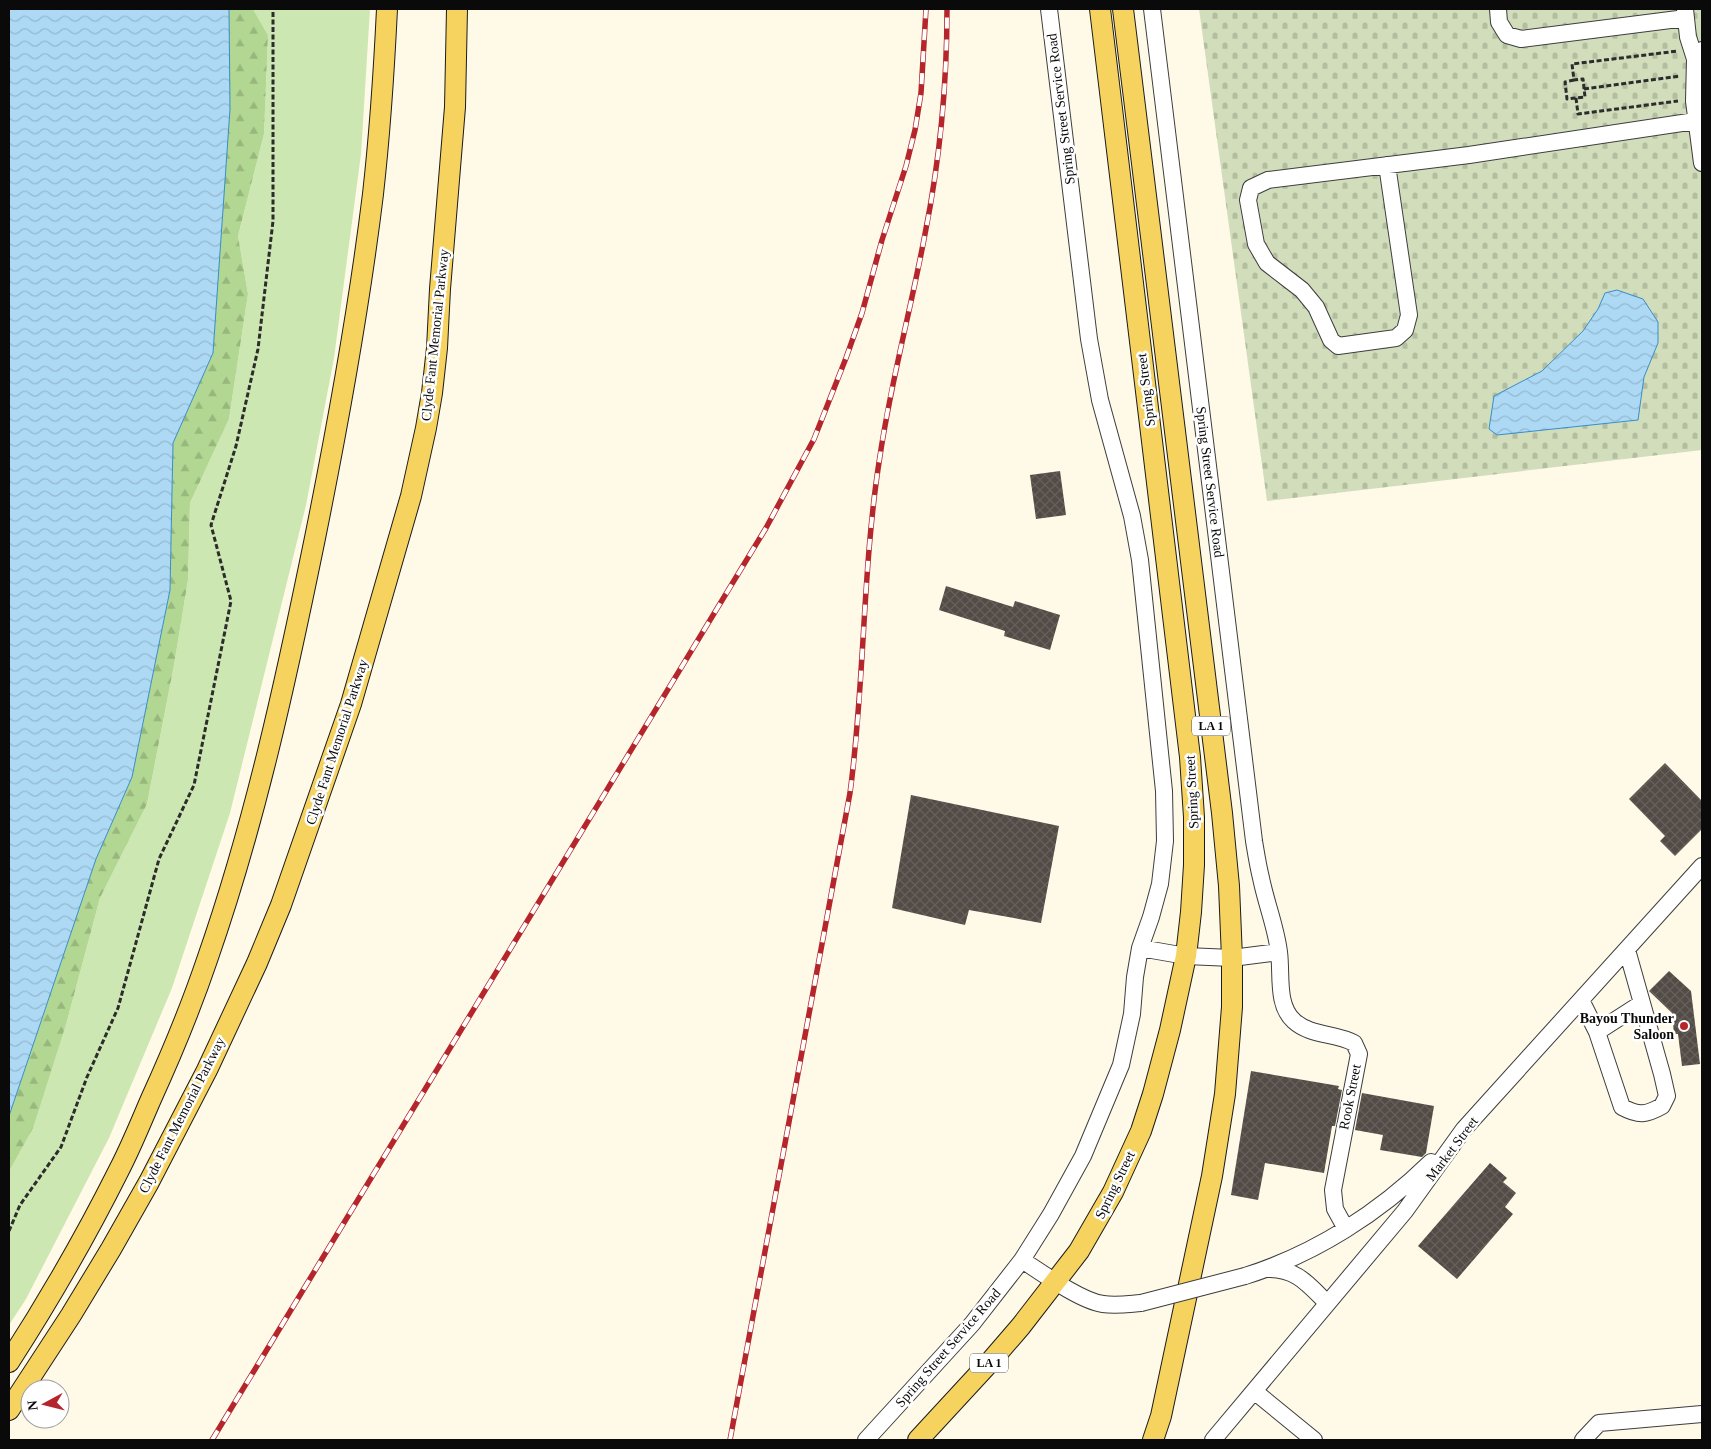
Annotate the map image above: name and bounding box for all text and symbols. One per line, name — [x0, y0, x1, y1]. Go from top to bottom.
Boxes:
street label: Spring Street Service Road — [1044, 33, 1078, 185]
street label: Clyde Fant Memorial Parkway — [418, 248, 452, 422]
street label: Spring Street — [1134, 353, 1158, 427]
street label: Spring Street Service Road — [1193, 406, 1227, 558]
street label: Clyde Fant Memorial Parkway — [303, 657, 371, 827]
road number: LA 1 — [1192, 716, 1230, 736]
street label: Spring Street — [1183, 755, 1201, 829]
place label: Bayou Thunder Saloon — [1580, 1011, 1674, 1042]
marker: Bayou Thunder Saloon — [1678, 1020, 1690, 1032]
street label: Clyde Fant Memorial Parkway — [136, 1035, 228, 1195]
street label: Rook Street — [1336, 1063, 1364, 1131]
street label: Market Street — [1423, 1114, 1481, 1184]
street label: Spring Street — [1092, 1149, 1138, 1221]
street label: Spring Street Service Road — [892, 1286, 1004, 1410]
road number: LA 1 — [970, 1354, 1008, 1372]
north arrow — [20, 1379, 70, 1429]
text: N — [25, 1400, 41, 1411]

